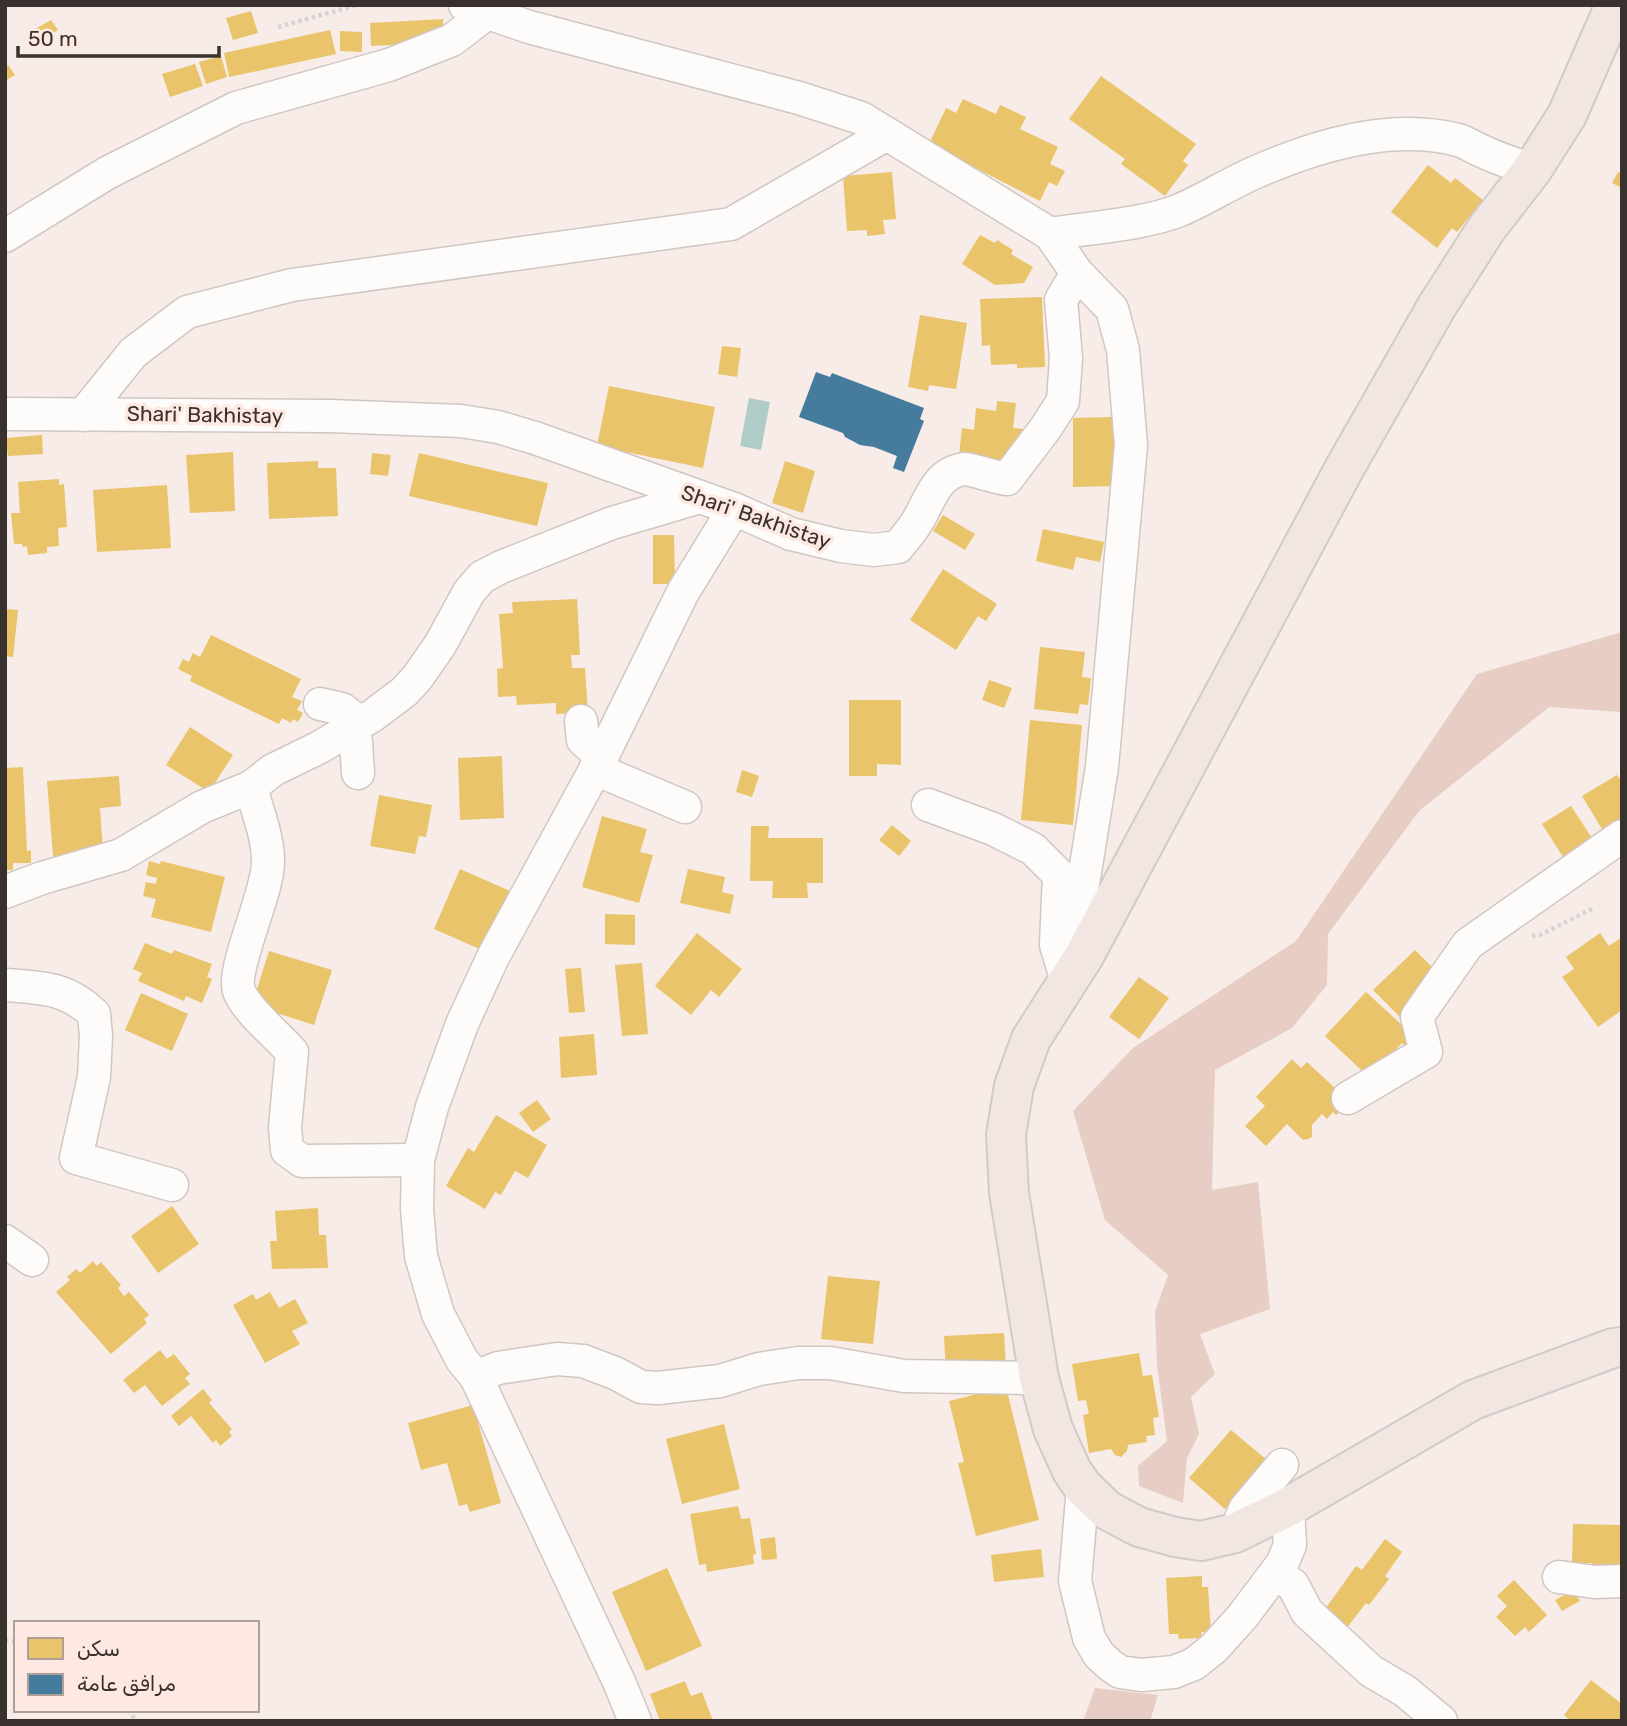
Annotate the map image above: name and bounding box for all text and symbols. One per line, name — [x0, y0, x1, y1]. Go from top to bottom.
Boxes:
scale bar — [18, 14, 219, 58]
text: 50 m — [28, 26, 78, 51]
street label: Shari' Bakhistay — [127, 401, 284, 428]
street label: Shari' Bakhistay — [678, 479, 835, 554]
legend — [14, 1621, 259, 1712]
text: سكن — [77, 1636, 120, 1661]
text: مرافق عامة — [77, 1671, 176, 1696]

